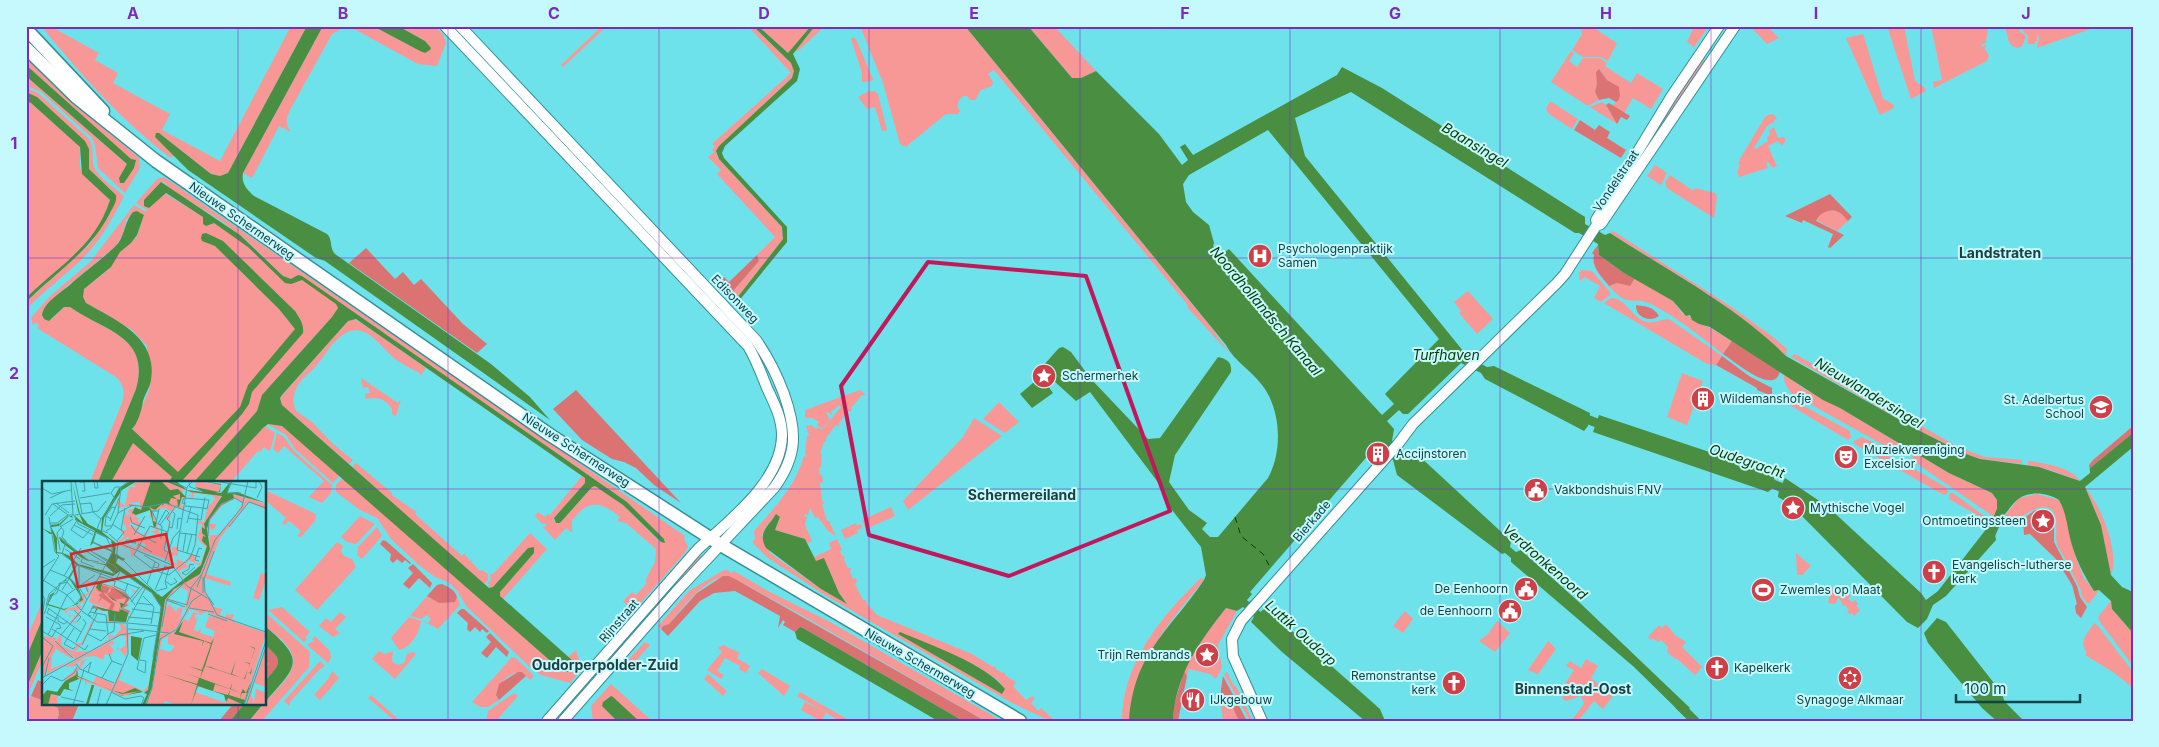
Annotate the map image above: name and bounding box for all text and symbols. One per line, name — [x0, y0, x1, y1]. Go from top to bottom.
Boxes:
text: A — [127, 3, 139, 23]
text: B — [338, 3, 348, 23]
text: C — [548, 3, 560, 23]
text: D — [758, 3, 770, 23]
text: E — [969, 3, 979, 23]
text: F — [1180, 3, 1190, 23]
text: G — [1389, 3, 1401, 23]
text: H — [1600, 3, 1612, 23]
text: I — [1814, 3, 1818, 23]
text: J — [2021, 3, 2031, 23]
water label: Baansingel — [1439, 118, 1512, 171]
text: 1 — [11, 133, 17, 153]
street label: Vondelstraat — [1589, 147, 1642, 215]
street label: Nieuwe Schermerweg — [187, 178, 298, 263]
place label: Psychologenpraktijk Samen — [1278, 241, 1393, 270]
water label: Noordhollandsch Kanaal — [1207, 242, 1326, 379]
hospital icon: Psychologenpraktijk Samen — [1247, 243, 1273, 269]
district label: Landstraten — [1959, 244, 2041, 261]
street label: Edisonweg — [708, 271, 762, 326]
water label: Turfhaven — [1412, 346, 1480, 363]
water label: Nieuwlandersingel — [1812, 354, 1927, 432]
text: 2 — [9, 363, 19, 383]
place icon: Schermerhek — [1031, 363, 1057, 389]
place label: Schermerhek — [1062, 368, 1139, 383]
building icon: Wildemanshofje — [1690, 386, 1716, 412]
place label: Wildemanshofje — [1720, 391, 1811, 406]
place label: St. Adelbertus School — [2004, 392, 2084, 421]
school or university icon: St. Adelbertus School — [2088, 394, 2114, 420]
street label: Nieuwe Schermerweg — [520, 409, 633, 490]
water label: Oudegracht — [1707, 440, 1788, 482]
building icon: Accijnstoren — [1365, 441, 1391, 467]
place label: Muziekvereniging Excelsior — [1864, 442, 1965, 471]
theatre icon: Muziekvereniging Excelsior — [1833, 444, 1859, 470]
place label: Accijnstoren — [1396, 446, 1467, 461]
public building icon: Vakbondshuis FNV — [1523, 477, 1549, 503]
inset map — [42, 481, 266, 704]
place label: Vakbondshuis FNV — [1554, 482, 1662, 497]
district label: Schermereiland — [968, 486, 1076, 503]
place icon: Mythische Vogel — [1780, 495, 1806, 521]
street label: Bierkade — [1290, 497, 1334, 545]
place label: Mythische Vogel — [1810, 500, 1905, 515]
place icon: Ontmoetingssteen — [2030, 508, 2056, 534]
place label: Ontmoetingssteen — [1922, 513, 2026, 528]
water label: Verdronkenoord — [1500, 520, 1591, 603]
place label: Evangelisch-lutherse kerk — [1952, 557, 2072, 586]
church icon: Evangelisch-lutherse kerk — [1921, 559, 1947, 585]
public building icon: De Eenhoorn — [1513, 576, 1539, 602]
sports icon: Zwemles op Maat — [1750, 577, 1776, 603]
place label: De Eenhoorn — [1434, 581, 1508, 596]
place label: Zwemles op Maat — [1780, 582, 1881, 597]
text: 3 — [9, 594, 19, 614]
street label: Rijnstraat — [596, 596, 642, 646]
water label: Luttik Oudorp — [1262, 596, 1341, 669]
public building icon: de Eenhoorn — [1497, 598, 1523, 624]
place label: de Eenhoorn — [1420, 603, 1492, 618]
street label: Nieuwe Schermerweg — [862, 625, 978, 700]
place icon: Trijn Rembrands — [1194, 642, 1220, 668]
place label: Trijn Rembrands — [1098, 647, 1190, 662]
church icon: Kapelkerk — [1704, 655, 1730, 681]
district label: Oudorperpolder-Zuid — [532, 656, 678, 673]
place label: Kapelkerk — [1734, 660, 1791, 675]
synagogue icon: Synagoge Alkmaar — [1837, 665, 1863, 691]
place label: Remonstrantse kerk — [1351, 668, 1436, 697]
church icon: Remonstrantse kerk — [1441, 670, 1467, 696]
scale bar — [1956, 672, 2080, 704]
text: 100 m — [1964, 679, 2006, 698]
district label: Binnenstad-Oost — [1515, 680, 1631, 697]
restaurant icon: IJkgebouw — [1180, 687, 1206, 713]
place label: IJkgebouw — [1210, 692, 1272, 707]
place label: Synagoge Alkmaar — [1797, 692, 1904, 707]

